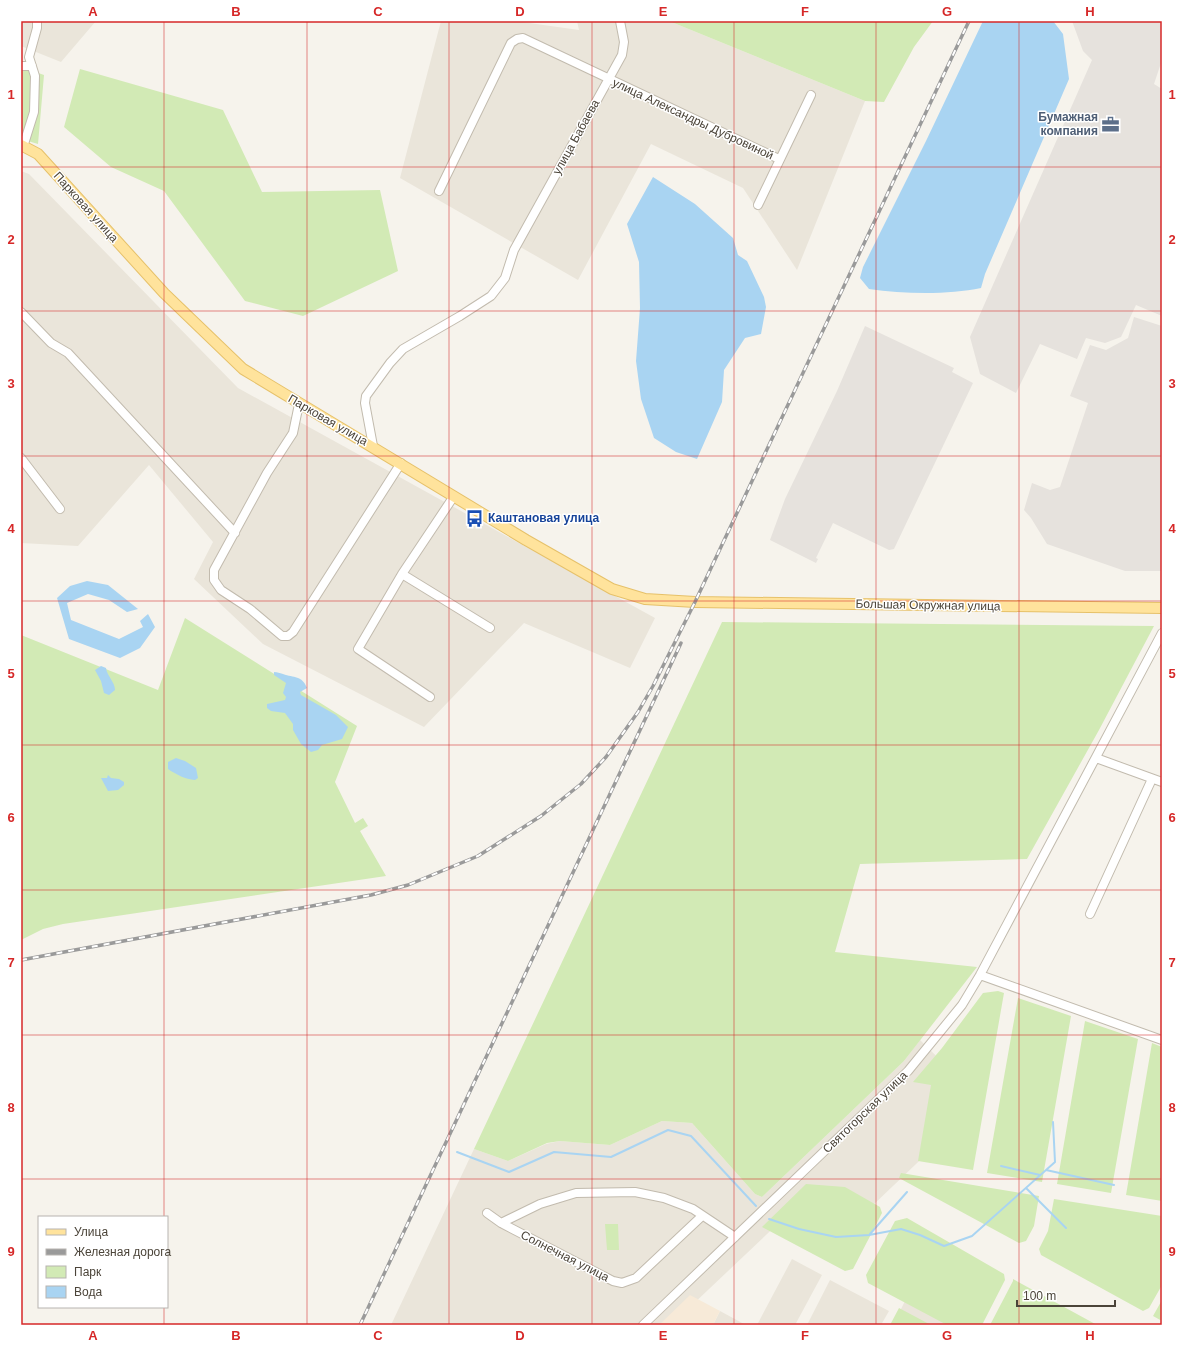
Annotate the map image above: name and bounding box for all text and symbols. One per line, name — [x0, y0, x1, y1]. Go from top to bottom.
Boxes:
text: A — [88, 4, 98, 19]
text: B — [231, 4, 241, 19]
text: C — [373, 4, 383, 19]
text: D — [515, 4, 525, 19]
text: E — [659, 4, 668, 19]
text: F — [801, 4, 809, 19]
text: G — [942, 4, 952, 19]
text: H — [1085, 4, 1095, 19]
street label: улица Александры Дубровиной — [610, 75, 776, 163]
text: 1 — [7, 87, 15, 102]
text: 1 — [1168, 87, 1176, 102]
street label: улица Бабаева — [550, 97, 603, 177]
place label: Бумажная компания — [1038, 110, 1098, 138]
office icon: Бумажная компания — [1101, 114, 1121, 134]
street label: Парковая улица — [51, 169, 121, 245]
text: 2 — [7, 232, 15, 247]
text: 2 — [1168, 232, 1176, 247]
text: 3 — [7, 376, 15, 391]
text: 3 — [1168, 376, 1176, 391]
street label: Парковая улица — [286, 391, 371, 449]
bus stop icon: Каштановая улица — [465, 508, 485, 528]
place label: Каштановая улица — [488, 511, 600, 525]
text: 4 — [7, 521, 15, 536]
text: 4 — [1168, 521, 1176, 536]
street label: Большая Окружная улица — [855, 597, 1001, 613]
text: 5 — [7, 666, 15, 681]
text: 5 — [1168, 666, 1176, 681]
text: 6 — [7, 810, 15, 825]
text: 6 — [1168, 810, 1176, 825]
text: 7 — [7, 955, 15, 970]
text: 7 — [1168, 955, 1176, 970]
street label: Святогорская улица — [820, 1068, 910, 1156]
text: 8 — [7, 1100, 15, 1115]
text: 8 — [1168, 1100, 1176, 1115]
legend — [38, 1216, 168, 1308]
text: Улица — [74, 1225, 108, 1239]
street label: Солнечная улица — [518, 1228, 612, 1284]
text: 9 — [7, 1244, 15, 1259]
text: 9 — [1168, 1244, 1176, 1259]
text: Железная дорога — [74, 1245, 171, 1259]
text: Парк — [74, 1265, 102, 1279]
scale bar — [1017, 1282, 1115, 1308]
text: Вода — [74, 1285, 102, 1299]
text: 100 m — [1023, 1289, 1056, 1303]
text: A — [88, 1328, 98, 1343]
text: B — [231, 1328, 241, 1343]
text: C — [373, 1328, 383, 1343]
text: D — [515, 1328, 525, 1343]
text: E — [659, 1328, 668, 1343]
text: F — [801, 1328, 809, 1343]
text: G — [942, 1328, 952, 1343]
text: H — [1085, 1328, 1095, 1343]

